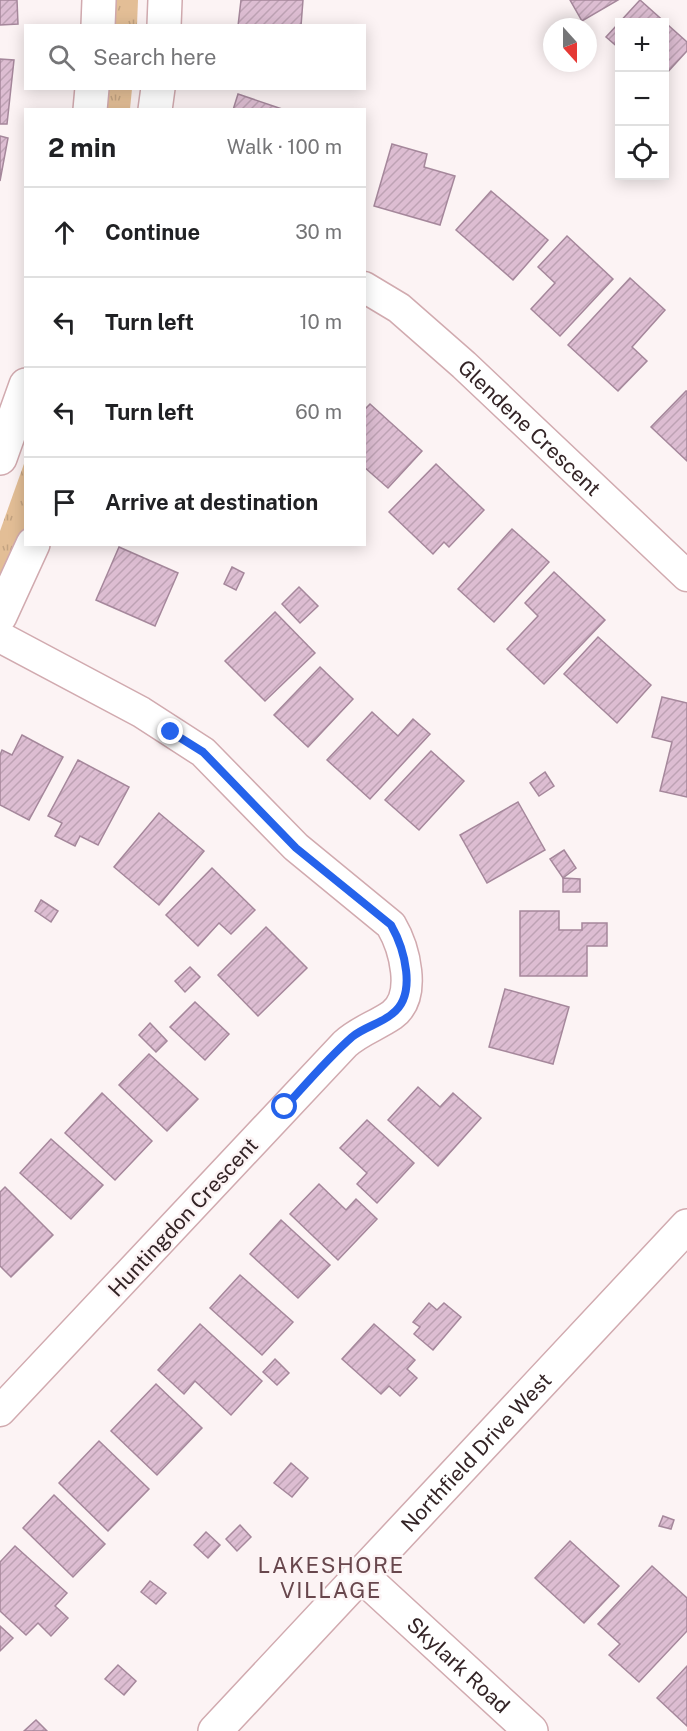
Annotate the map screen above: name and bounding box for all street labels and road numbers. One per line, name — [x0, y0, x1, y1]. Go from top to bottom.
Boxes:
street label: Glendene Crescent — [453, 354, 606, 501]
street label: Huntingdon Crescent — [103, 1132, 263, 1302]
street label: Northfield Drive West — [396, 1367, 556, 1537]
street label: Skylark Road — [402, 1611, 515, 1718]

